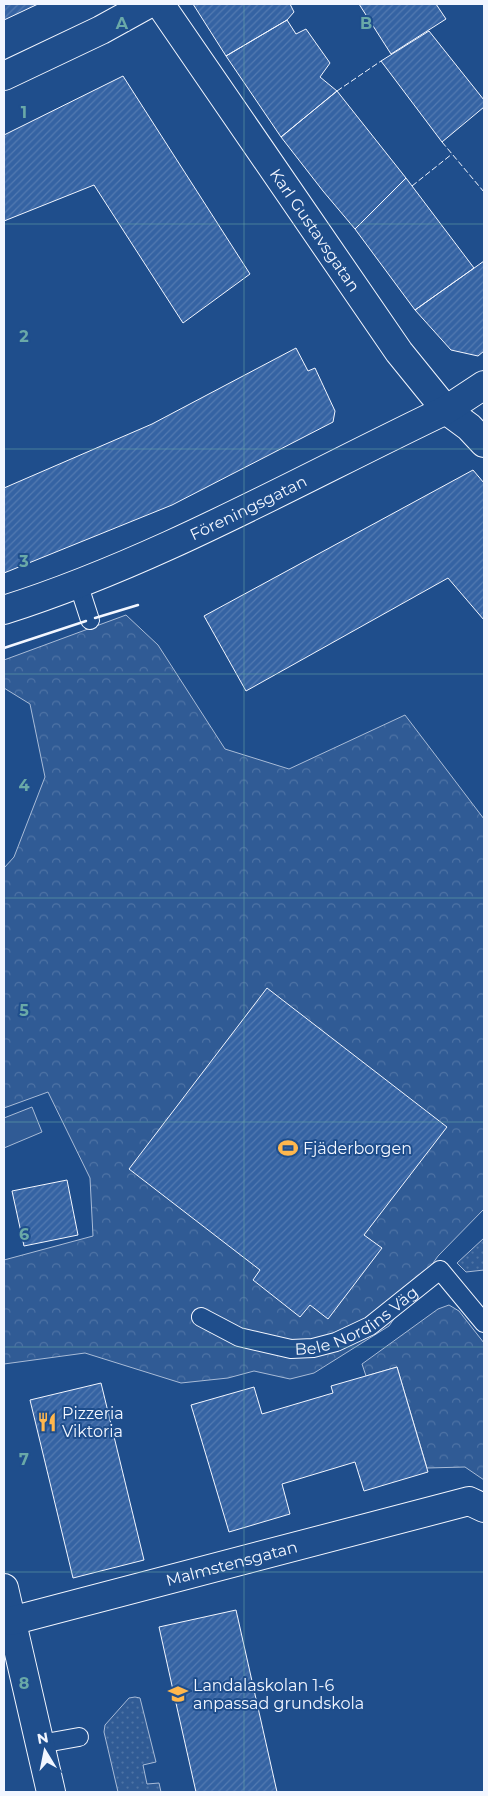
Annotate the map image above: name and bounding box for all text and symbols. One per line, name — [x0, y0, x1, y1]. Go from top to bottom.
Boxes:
text: A — [115, 14, 129, 33]
text: B — [360, 14, 372, 33]
text: 1 — [21, 103, 27, 122]
street label: Karl Gustavsgatan — [266, 165, 364, 295]
text: 2 — [19, 327, 29, 346]
street label: Föreningsgatan — [187, 471, 310, 544]
text: 3 — [18, 552, 29, 571]
text: 4 — [18, 776, 30, 795]
text: 5 — [19, 1001, 29, 1020]
sports icon: Fjäderborgen — [277, 1137, 299, 1159]
place label: Fjäderborgen — [303, 1139, 412, 1158]
text: 6 — [19, 1225, 29, 1244]
street label: Bele Nordins Väg — [294, 1283, 422, 1359]
place label: Pizzeria Viktoria — [62, 1404, 124, 1441]
restaurant icon: Pizzeria Viktoria — [36, 1411, 58, 1433]
text: 7 — [19, 1450, 29, 1469]
street label: Malmstensgatan — [164, 1537, 300, 1590]
text: 8 — [19, 1674, 29, 1693]
place label: Landalaskolan 1-6 anpassad grundskola — [193, 1676, 364, 1713]
school or university icon: Landalaskolan 1-6 anpassad grundskola — [167, 1683, 189, 1705]
north arrow — [20, 1726, 70, 1776]
text: N — [36, 1728, 50, 1748]

